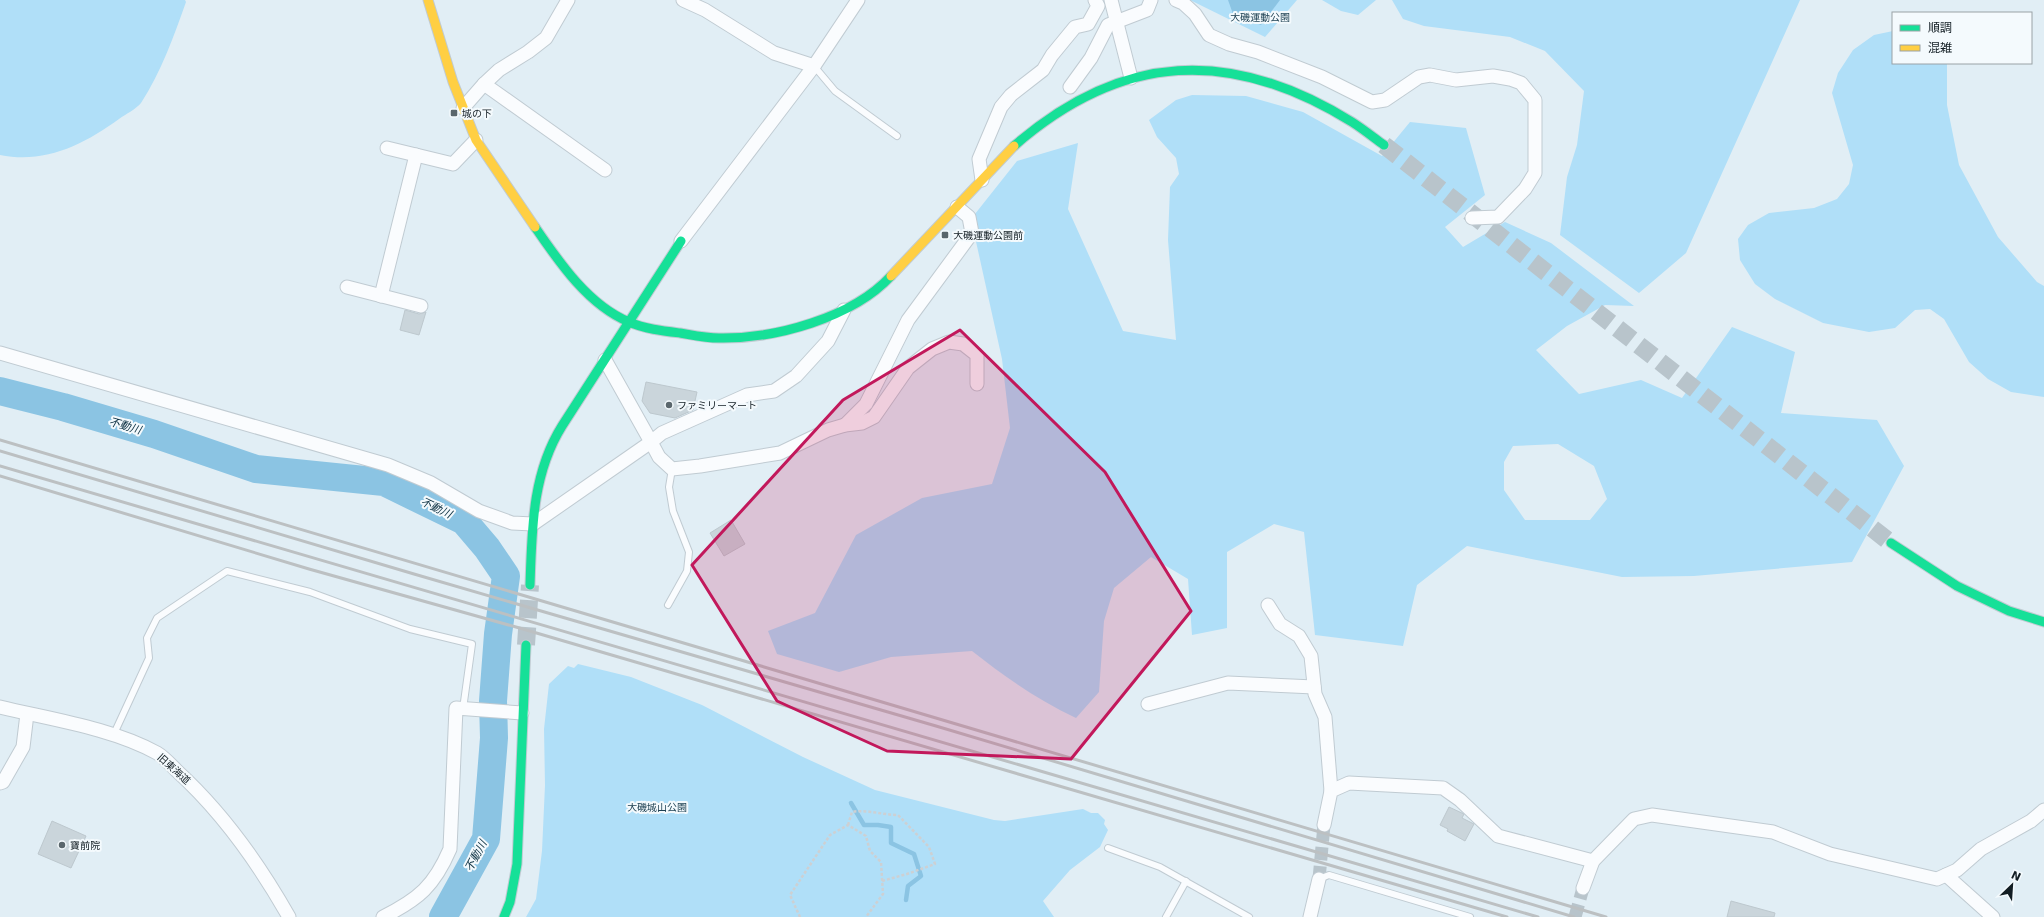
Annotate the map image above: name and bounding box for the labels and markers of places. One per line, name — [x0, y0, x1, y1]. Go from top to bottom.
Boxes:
marker: 城の下 — [449, 108, 459, 118]
place label: 城の下 — [462, 108, 492, 119]
marker: 大磯運動公園前 — [940, 230, 950, 240]
place label: 大磯運動公園前 — [953, 230, 1023, 241]
marker: ファミリーマート — [664, 400, 674, 410]
place label: ファミリーマート — [677, 400, 757, 411]
marker: 寶前院 — [57, 840, 67, 850]
place label: 寶前院 — [70, 840, 100, 851]

